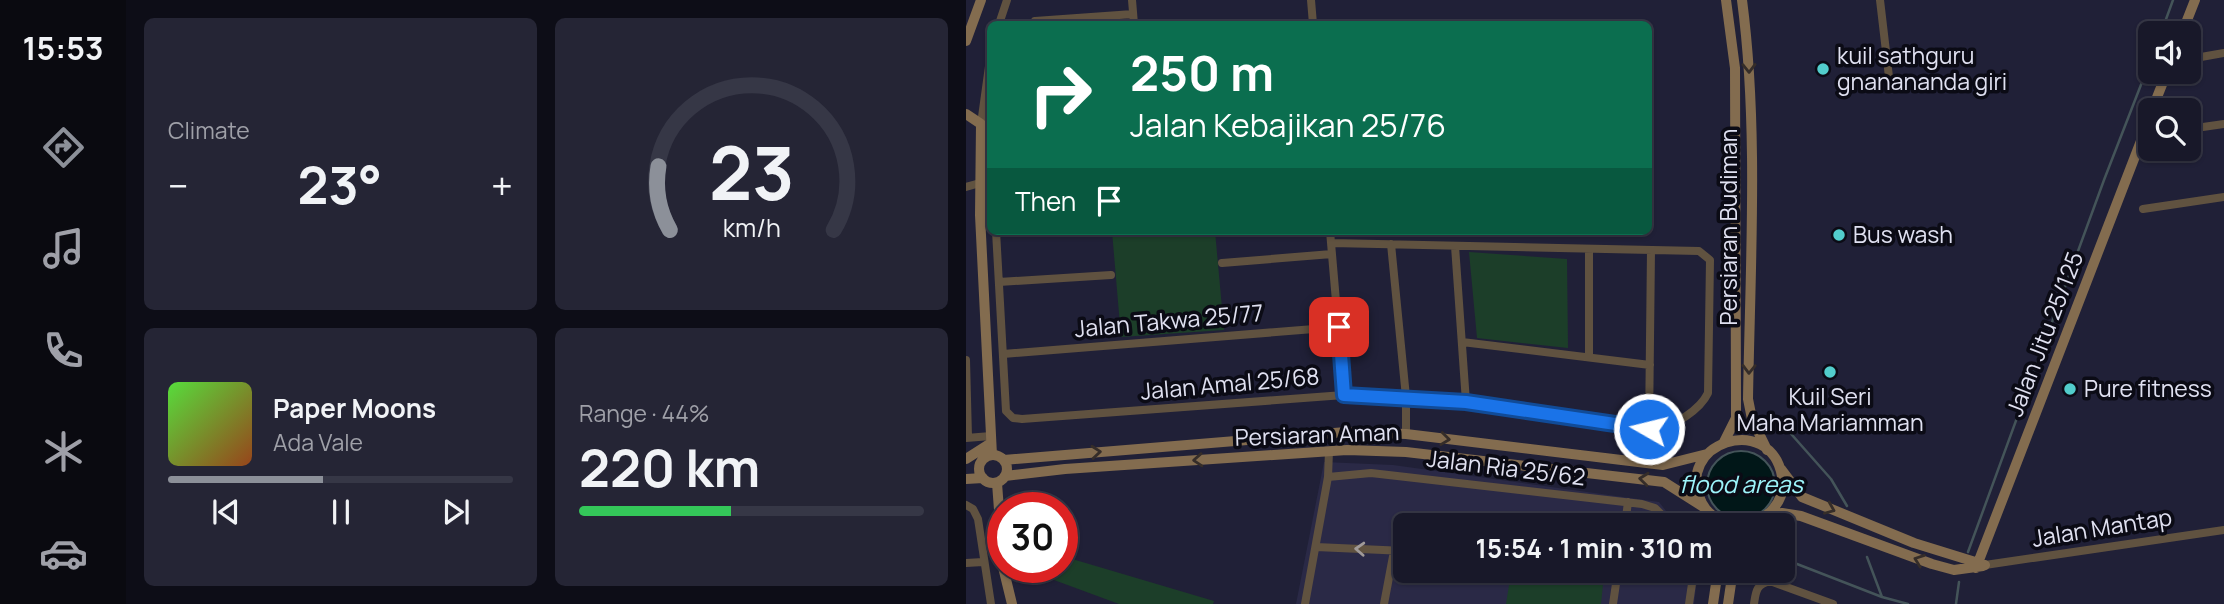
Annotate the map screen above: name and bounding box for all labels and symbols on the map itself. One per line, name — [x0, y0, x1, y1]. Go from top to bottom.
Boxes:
place label: kuil sathguru gnanananda giri — [1837, 39, 2007, 97]
marker: kuil sathguru gnanananda giri — [1815, 61, 1831, 77]
one-way arrow — [1741, 63, 1757, 74]
street label: Persiaran Budiman — [1712, 129, 1744, 325]
place label: Bus wash — [1853, 218, 1953, 250]
marker: Bus wash — [1831, 227, 1847, 243]
street label: Jalan Jitu 25/125 — [1998, 247, 2090, 421]
street label: Jalan Takwa 25/77 — [1073, 296, 1265, 344]
pin — [1309, 297, 1369, 357]
street label: Jalan Amal 25/68 — [1139, 359, 1321, 407]
one-way arrow — [1741, 364, 1757, 374]
marker: Kuil Seri Maha Mariamman — [1822, 364, 1838, 380]
place label: Pure fitness — [2084, 372, 2212, 404]
place label: Kuil Seri Maha Mariamman — [1736, 380, 1924, 438]
marker: Pure fitness — [2062, 381, 2078, 397]
position arrow — [1612, 392, 1686, 466]
street label: Persiaran Aman — [1234, 415, 1400, 453]
one-way arrow — [1440, 431, 1451, 446]
street label: Jalan Ria 25/62 — [1425, 441, 1587, 493]
one-way arrow — [1091, 445, 1102, 460]
one-way arrow — [1193, 452, 1204, 467]
water label: flood areas — [1679, 467, 1805, 500]
one-way arrow — [1639, 472, 1650, 487]
speed limit sign: 30 — [987, 492, 1078, 583]
street label: Jalan Mantap — [2030, 500, 2174, 554]
one-way arrow — [1823, 501, 1836, 515]
one-way arrow — [1355, 542, 1366, 557]
one-way arrow — [1913, 554, 1925, 568]

